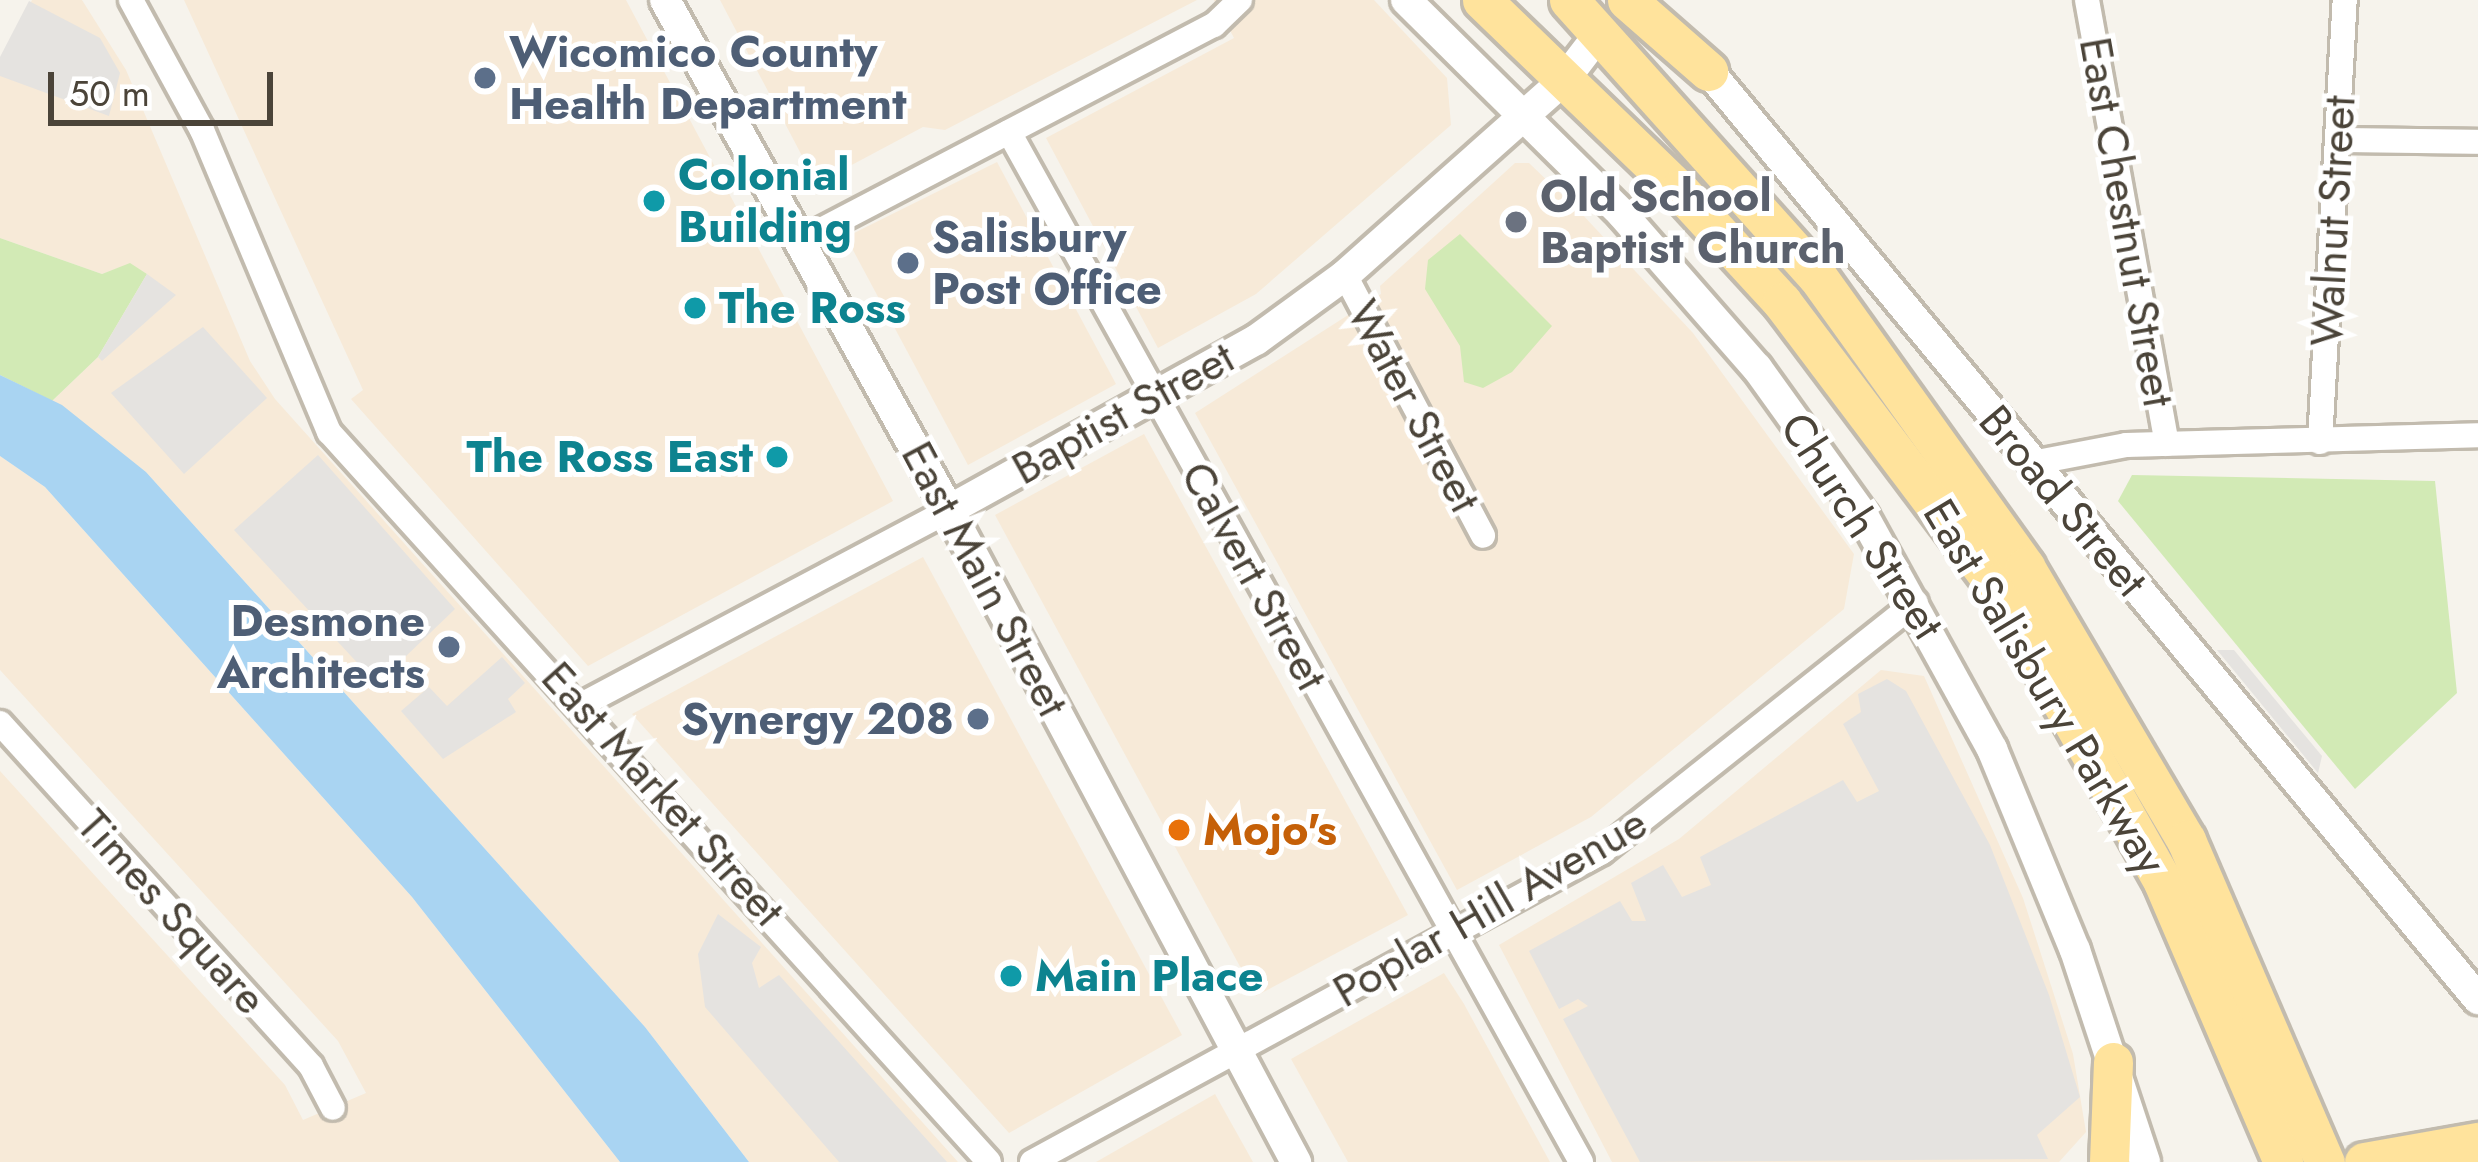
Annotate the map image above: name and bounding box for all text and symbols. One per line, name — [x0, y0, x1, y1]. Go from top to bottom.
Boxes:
place label: Wicomico County Health Department — [509, 25, 906, 131]
street label: East Chestnut Street — [2068, 33, 2186, 411]
scale bar — [54, 48, 279, 122]
marker: Wicomico County Health Department — [472, 65, 498, 91]
text: 50 m — [69, 67, 150, 119]
street label: Walnut Street — [2299, 94, 2367, 348]
place label: Colonial Building — [678, 148, 852, 254]
place label: Old School Baptist Church — [1540, 169, 1846, 275]
marker: Colonial Building — [641, 188, 667, 214]
marker: Old School Baptist Church — [1503, 209, 1529, 235]
place label: Salisbury Post Office — [932, 210, 1162, 316]
marker: Salisbury Post Office — [895, 250, 921, 276]
place label: The Ross — [719, 281, 906, 335]
street label: Water Street — [1336, 291, 1492, 521]
marker: The Ross — [682, 295, 708, 321]
street label: Baptist Street — [1003, 330, 1243, 496]
street label: Broad Street — [1968, 395, 2158, 607]
street label: Church Street — [1769, 403, 1955, 649]
place label: The Ross East — [466, 430, 753, 484]
street label: East Main Street — [890, 433, 1080, 725]
marker: The Ross East — [764, 444, 790, 470]
street label: Calvert Street — [1169, 453, 1339, 699]
street label: East Salisbury Parkway — [1912, 490, 2178, 884]
place label: Desmone Architects — [217, 594, 425, 700]
marker: Desmone Architects — [436, 634, 462, 660]
street label: East Market Street — [530, 651, 796, 937]
place label: Synergy 208 — [681, 692, 954, 746]
marker: Synergy 208 — [965, 706, 991, 732]
street label: Poplar Hill Avenue — [1324, 795, 1656, 1019]
street label: Times Square — [66, 799, 278, 1025]
place label: Mojo's — [1203, 803, 1337, 857]
marker: Mojo's — [1166, 817, 1192, 843]
place label: Main Place — [1035, 949, 1264, 1003]
marker: Main Place — [998, 963, 1024, 989]

